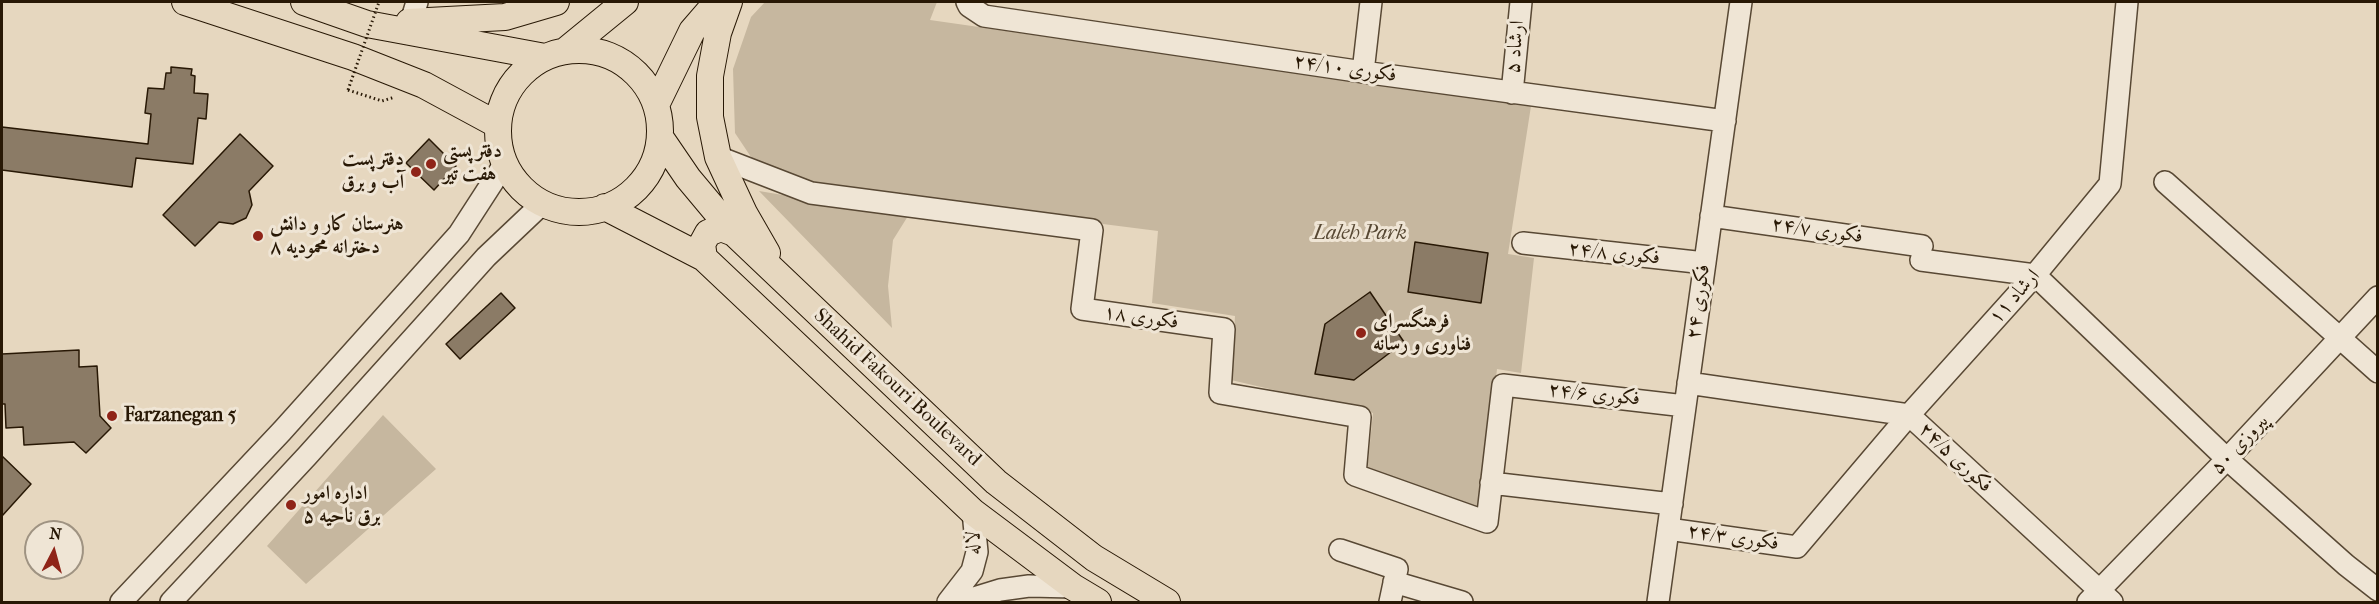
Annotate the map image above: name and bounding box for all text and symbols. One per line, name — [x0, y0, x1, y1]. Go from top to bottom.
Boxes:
street label: ارشاد ۵ — [1502, 19, 1530, 75]
street label: فکوری ۲۴/۱۰ — [1292, 50, 1398, 88]
place label: دفتر پستی هفت تیر — [443, 140, 502, 187]
place label: دفتر پست آب و برق — [341, 148, 404, 195]
marker: دفتر پستی هفت تیر — [424, 157, 438, 171]
marker: دفتر پست آب و برق — [409, 165, 423, 179]
place label: هنرستان کار و دانش دخترانه محمودیه ۸ — [270, 213, 404, 260]
street label: فکوری ۲۴/۷ — [1770, 213, 1864, 249]
park label: Laleh Park — [1313, 222, 1407, 246]
marker: هنرستان کار و دانش دخترانه محمودیه ۸ — [251, 229, 265, 243]
street label: فکوری ۲۴/۸ — [1567, 237, 1661, 271]
street label: فکوری ۲۴ — [1682, 263, 1716, 341]
street label: ارشاد ۱۱ — [1984, 265, 2046, 329]
street label: فکوری ١٨ — [1102, 301, 1180, 335]
street label: Shahid Fakouri Boulevard — [808, 304, 986, 472]
place label: فرهنگسرای فناوری و رسانه — [1373, 310, 1471, 357]
marker: فرهنگسرای فناوری و رسانه — [1354, 326, 1368, 340]
street label: فکوری ۲۴/۶ — [1547, 378, 1641, 412]
place label: Farzanegan 5 — [124, 404, 236, 428]
marker: Farzanegan 5 — [105, 409, 119, 423]
street label: پیروزی ۵۰ — [2206, 410, 2274, 480]
street label: فکوری ۲۴/۵ — [1913, 418, 1997, 498]
place label: اداره امور برق ناحیه ۵ — [303, 482, 381, 529]
marker: اداره امور برق ناحیه ۵ — [284, 498, 298, 512]
north arrow — [24, 520, 84, 580]
street label: فکوری ۲۴/۳ — [1686, 520, 1780, 556]
text: N — [49, 524, 63, 544]
street label: لاله — [962, 531, 986, 555]

